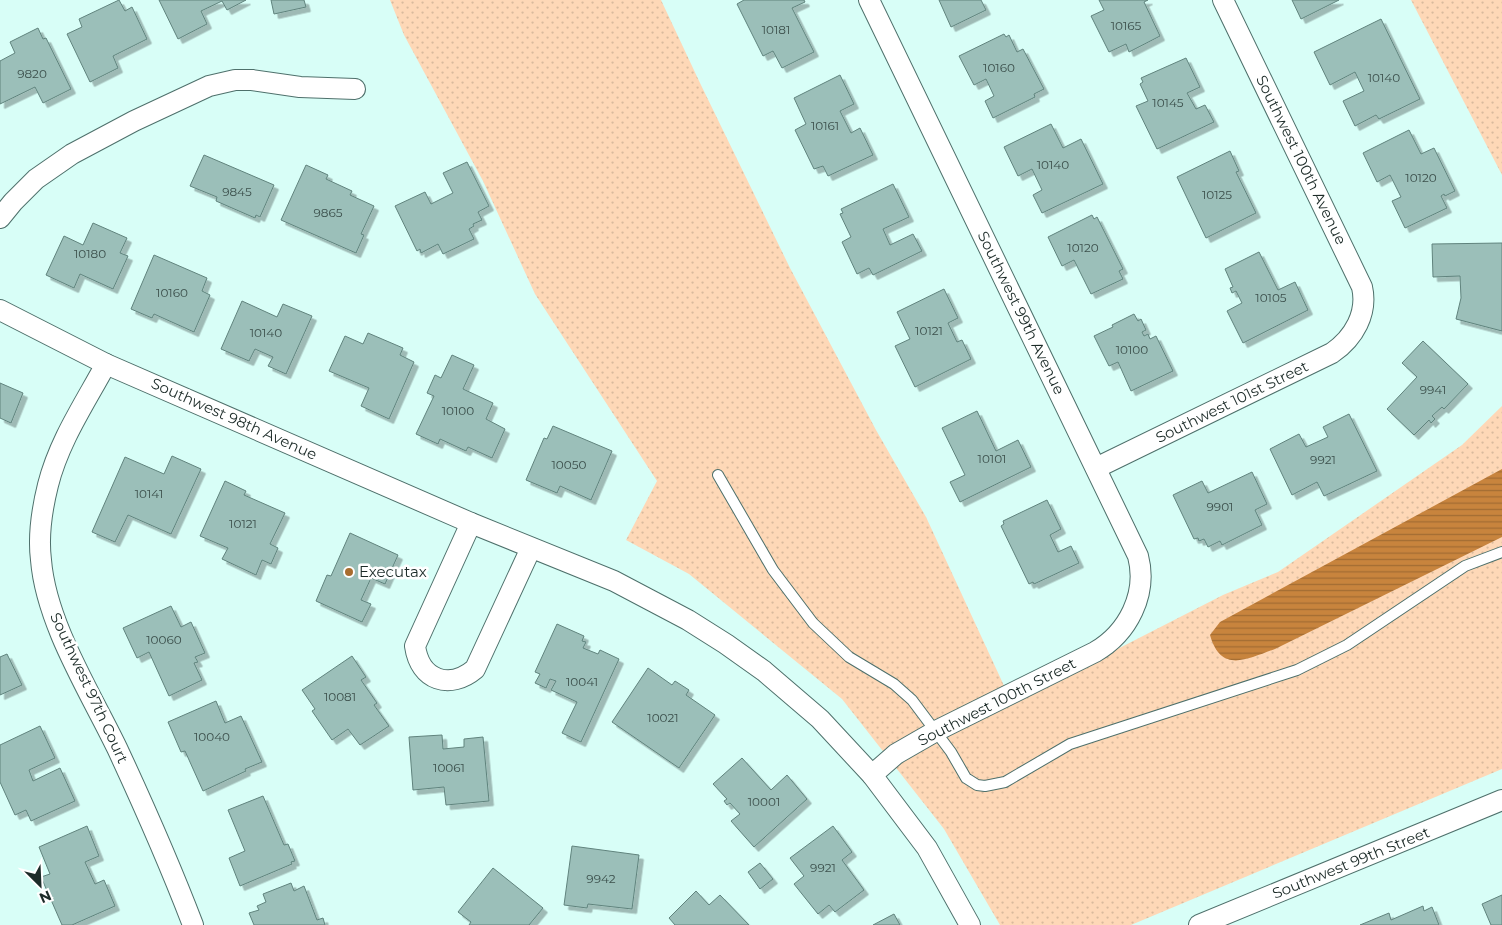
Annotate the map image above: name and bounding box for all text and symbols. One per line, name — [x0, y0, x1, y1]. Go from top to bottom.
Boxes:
house number: 10165 — [1111, 18, 1142, 33]
house number: 10181 — [762, 22, 790, 37]
house number: 10160 — [983, 60, 1015, 75]
house number: 9820 — [17, 66, 47, 81]
house number: 10140 — [1368, 70, 1400, 85]
street label: Southwest 100th Avenue — [1252, 72, 1351, 248]
house number: 10145 — [1152, 95, 1184, 110]
house number: 10161 — [811, 118, 839, 133]
house number: 10140 — [1037, 157, 1069, 172]
house number: 10120 — [1405, 170, 1437, 185]
house number: 9845 — [222, 184, 252, 199]
house number: 10125 — [1202, 187, 1232, 202]
house number: 9865 — [313, 205, 343, 220]
street label: Southwest 99th Avenue — [974, 228, 1069, 398]
house number: 10120 — [1067, 240, 1099, 255]
house number: 10180 — [74, 246, 106, 261]
house number: 10160 — [156, 285, 188, 300]
house number: 10105 — [1255, 290, 1287, 305]
house number: 10121 — [915, 323, 943, 338]
house number: 10140 — [250, 325, 282, 340]
house number: 10100 — [1116, 342, 1148, 357]
street label: Southwest 101st Street — [1152, 356, 1311, 447]
street label: Southwest 98th Avenue — [148, 373, 320, 464]
house number: 9941 — [1420, 382, 1446, 397]
house number: 10100 — [442, 403, 474, 418]
house number: 10101 — [978, 451, 1006, 466]
house number: 9921 — [1310, 452, 1336, 467]
house number: 10050 — [552, 457, 587, 472]
house number: 10141 — [135, 486, 163, 501]
house number: 9901 — [1207, 499, 1233, 514]
house number: 10121 — [229, 516, 257, 531]
place label: Executax — [359, 562, 427, 581]
marker: Executax — [343, 566, 355, 578]
street label: Southwest 97th Court — [46, 609, 133, 766]
house number: 10060 — [146, 632, 182, 647]
street label: Southwest 100th Street — [914, 653, 1079, 750]
house number: 10041 — [566, 674, 598, 689]
house number: 10081 — [324, 689, 356, 704]
house number: 10021 — [647, 710, 679, 725]
house number: 10040 — [194, 729, 230, 744]
house number: 10061 — [433, 760, 465, 775]
house number: 10001 — [748, 794, 780, 809]
street label: Southwest 99th Street — [1269, 822, 1432, 903]
north arrow — [15, 860, 65, 910]
house number: 9921 — [810, 860, 836, 875]
house number: 9942 — [586, 871, 616, 886]
text: N — [36, 886, 54, 907]

